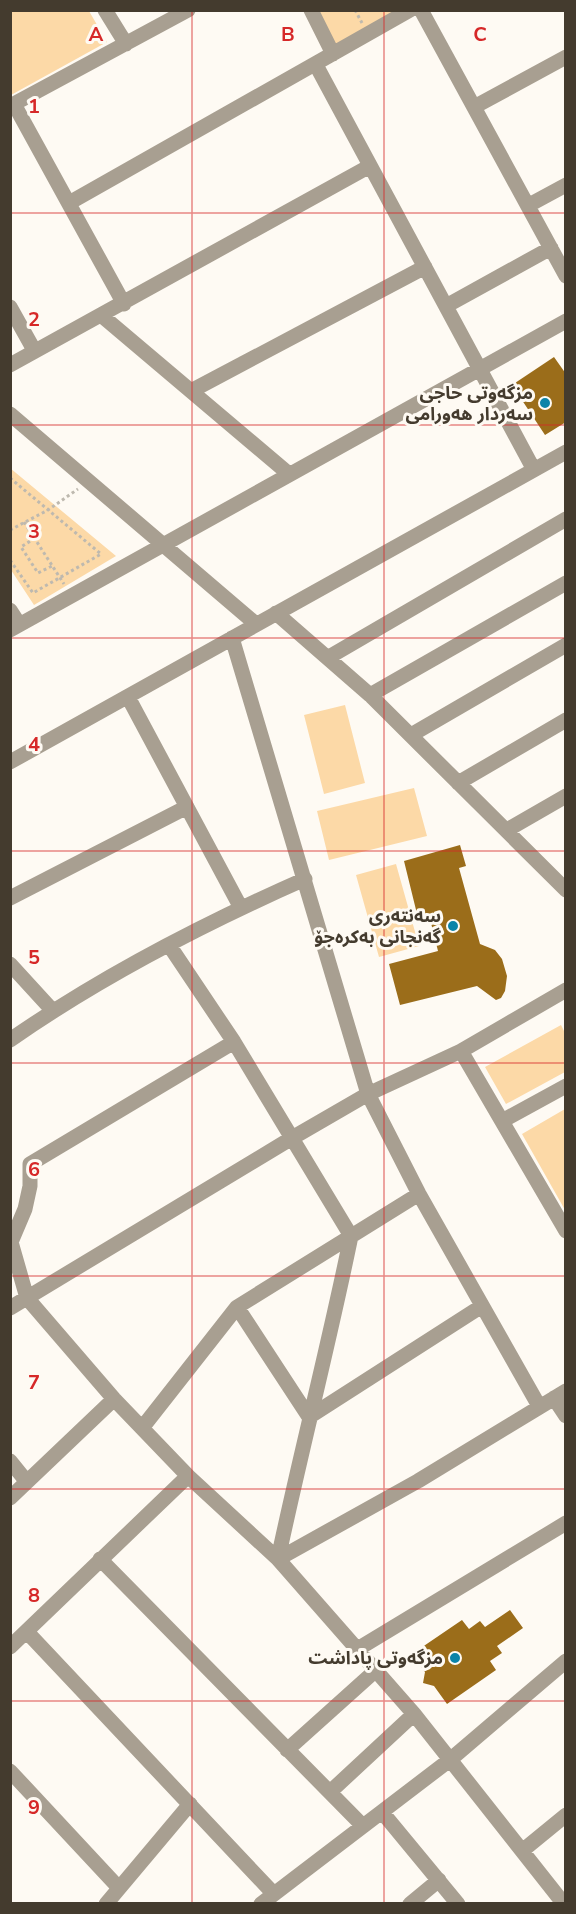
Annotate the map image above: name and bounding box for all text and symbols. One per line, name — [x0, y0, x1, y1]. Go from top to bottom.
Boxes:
text: A — [89, 21, 104, 48]
text: B — [281, 21, 295, 48]
text: C — [473, 21, 487, 48]
text: 1 — [28, 93, 40, 120]
text: 2 — [28, 306, 40, 333]
place label: مزگەوتی حاجی سەردار هەورامی — [405, 381, 533, 426]
marker: مزگەوتی حاجی سەردار هەورامی — [538, 396, 552, 410]
text: 3 — [28, 518, 40, 545]
text: 4 — [28, 731, 40, 758]
place label: سەنتەری گەنجانی بەکرەجۆ — [314, 904, 442, 949]
marker: سەنتەری گەنجانی بەکرەجۆ — [446, 919, 460, 933]
text: 5 — [28, 944, 40, 971]
text: 6 — [28, 1156, 40, 1183]
text: 7 — [28, 1369, 40, 1396]
text: 8 — [28, 1582, 40, 1609]
place label: مزگەوتی پاداشت — [308, 1646, 443, 1670]
marker: مزگەوتی پاداشت — [448, 1651, 462, 1665]
text: 9 — [28, 1794, 40, 1821]

